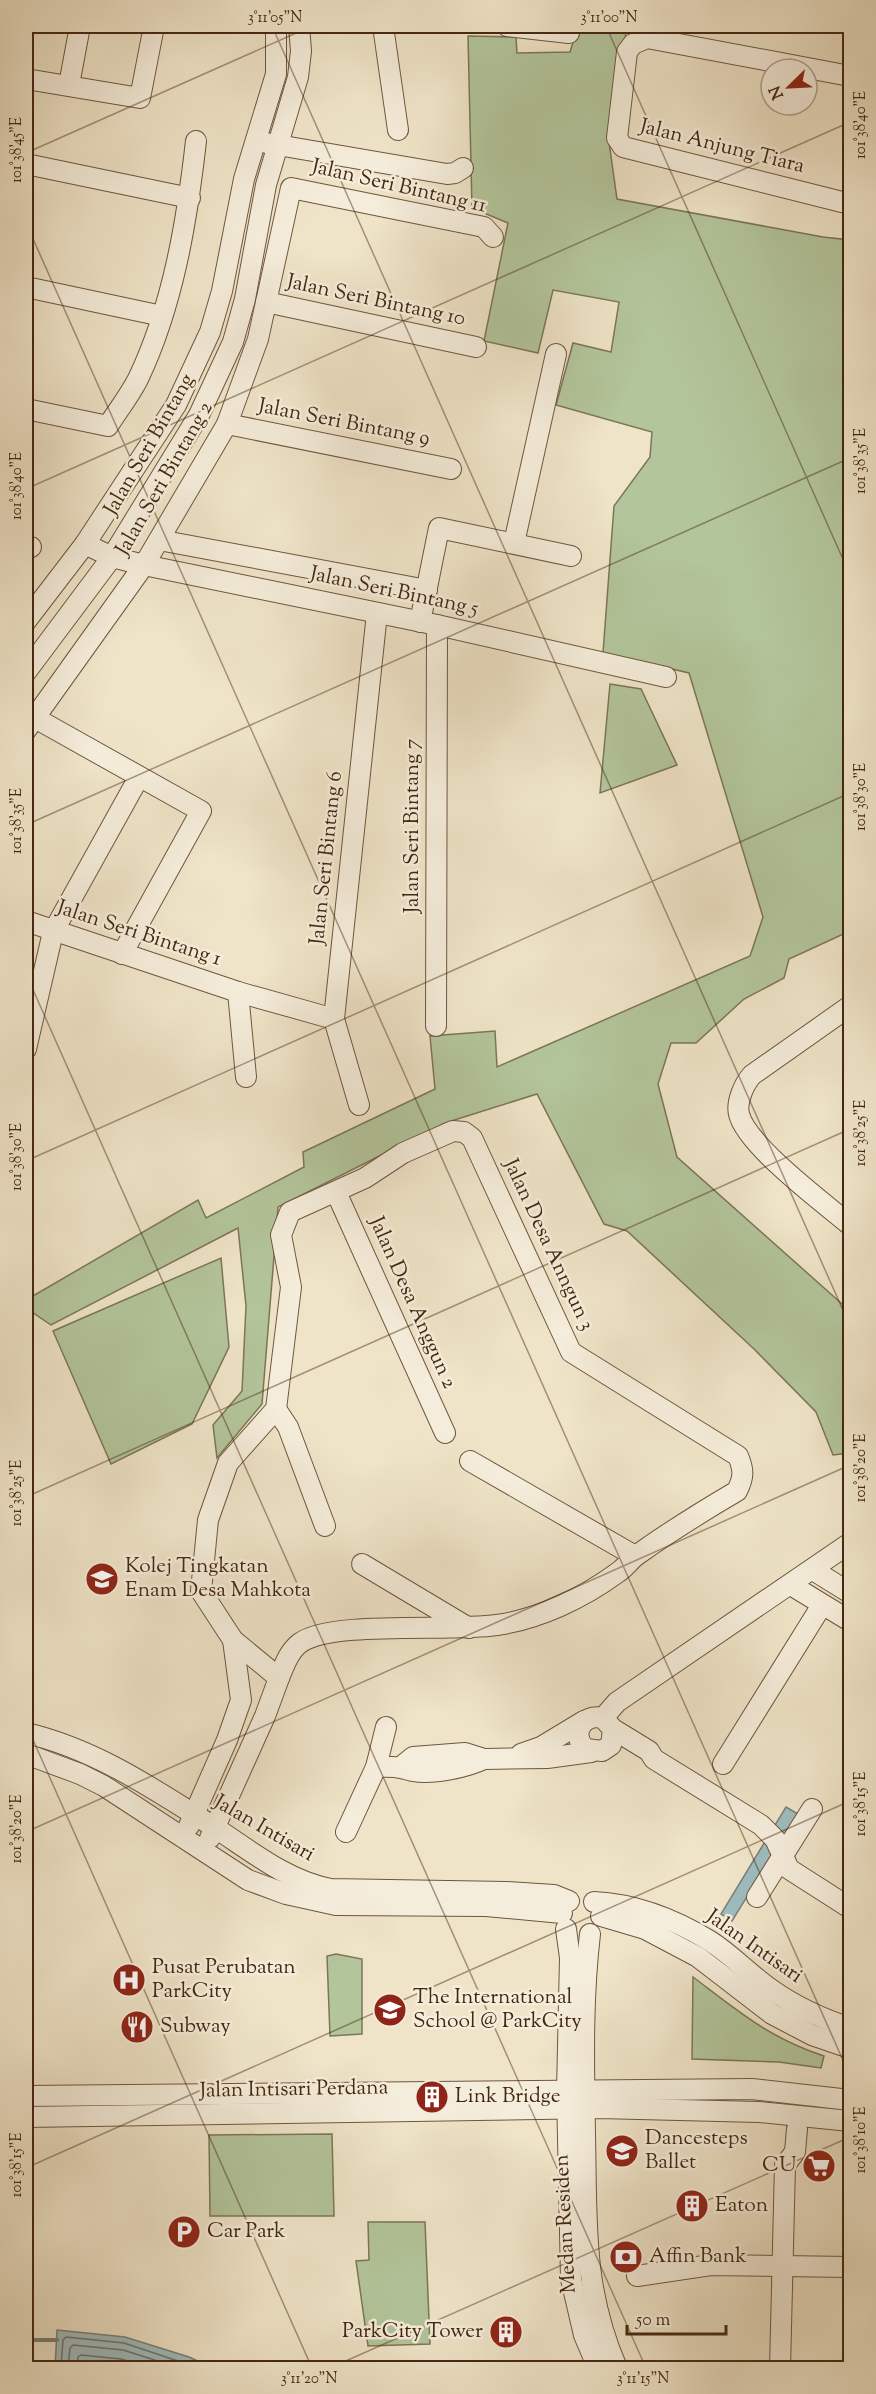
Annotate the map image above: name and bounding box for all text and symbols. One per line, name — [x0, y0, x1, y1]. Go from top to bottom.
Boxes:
text: 3°11'05"N — [248, 8, 302, 29]
text: 3°11'00"N — [581, 8, 637, 29]
north arrow — [759, 57, 819, 117]
text: N — [764, 81, 791, 103]
text: 101°38'40"E — [851, 91, 872, 159]
street label: Jalan Anjung Tiara — [636, 112, 808, 182]
text: 101°38'45"E — [7, 117, 28, 183]
street label: Jalan Seri Bintang 11 — [308, 152, 489, 222]
street label: Jalan Seri Bintang 10 — [283, 267, 468, 335]
street label: Jalan Seri Bintang — [97, 368, 203, 522]
street label: Jalan Seri Bintang 9 — [255, 391, 432, 454]
street label: Jalan Seri Bintang 2 — [108, 396, 222, 563]
text: 101°38'35"E — [851, 428, 872, 494]
text: 101°38'40"E — [7, 452, 28, 520]
street label: Jalan Seri Bintang 5 — [306, 559, 481, 624]
street label: Jalan Seri Bintang 7 — [398, 738, 428, 914]
text: 101°38'30"E — [851, 763, 872, 831]
street label: Jalan Seri Bintang 6 — [303, 770, 351, 947]
text: 101°38'35"E — [7, 788, 28, 854]
street label: Jalan Seri Bintang 1 — [52, 893, 225, 975]
text: 101°38'25"E — [851, 1100, 872, 1166]
text: 101°38'30"E — [7, 1123, 28, 1191]
street label: Jalan Desa Anngun 3 — [495, 1153, 601, 1336]
street label: Jalan Desa Anggun 2 — [360, 1211, 463, 1394]
text: 101°38'20"E — [851, 1433, 872, 1503]
text: 101°38'25"E — [7, 1460, 28, 1526]
place label: Kolej Tingkatan Enam Desa Mahkota — [125, 1552, 311, 1606]
school or university icon: Kolej Tingkatan Enam Desa Mahkota — [84, 1561, 120, 1597]
text: 101°38'15"E — [851, 1772, 872, 1836]
street label: Jalan Intisari — [207, 1788, 320, 1870]
text: 101°38'20"E — [7, 1794, 28, 1864]
street label: Jalan Intisari — [699, 1902, 808, 1991]
place label: Pusat Perubatan ParkCity — [152, 1953, 296, 2007]
hospital icon: Pusat Perubatan ParkCity — [111, 1962, 147, 1998]
place label: The International School @ ParkCity — [413, 1983, 582, 2037]
school or university icon: The International School @ ParkCity — [372, 1992, 408, 2028]
restaurant icon: Subway — [119, 2009, 155, 2045]
place label: Subway — [160, 2012, 231, 2042]
street label: Jalan Intisari Perdana — [198, 2073, 389, 2107]
building icon: Link Bridge — [414, 2079, 450, 2115]
place label: Link Bridge — [455, 2082, 561, 2112]
text: 101°38'10"E — [851, 2106, 872, 2174]
place label: Dancesteps Ballet — [645, 2124, 748, 2178]
text: 101°38'15"E — [7, 2133, 28, 2197]
school or university icon: Dancesteps Ballet — [604, 2133, 640, 2169]
supermarket icon: CU — [801, 2148, 837, 2184]
place label: CU — [762, 2151, 796, 2181]
street label: Medan Residen — [547, 2154, 585, 2294]
building icon: Eaton — [674, 2188, 710, 2224]
place label: Eaton — [715, 2191, 768, 2221]
parking icon: Car Park — [166, 2214, 202, 2250]
place label: Car Park — [207, 2217, 286, 2247]
bank icon: Affin Bank — [608, 2239, 644, 2275]
place label: Affin Bank — [649, 2242, 747, 2272]
scale bar — [627, 2298, 726, 2336]
text: 50 m — [635, 2308, 671, 2334]
building icon: ParkCity Tower — [488, 2314, 524, 2350]
place label: ParkCity Tower — [342, 2317, 483, 2347]
text: 3°11'20"N — [281, 2369, 337, 2390]
text: 3°11'15"N — [617, 2369, 669, 2390]

